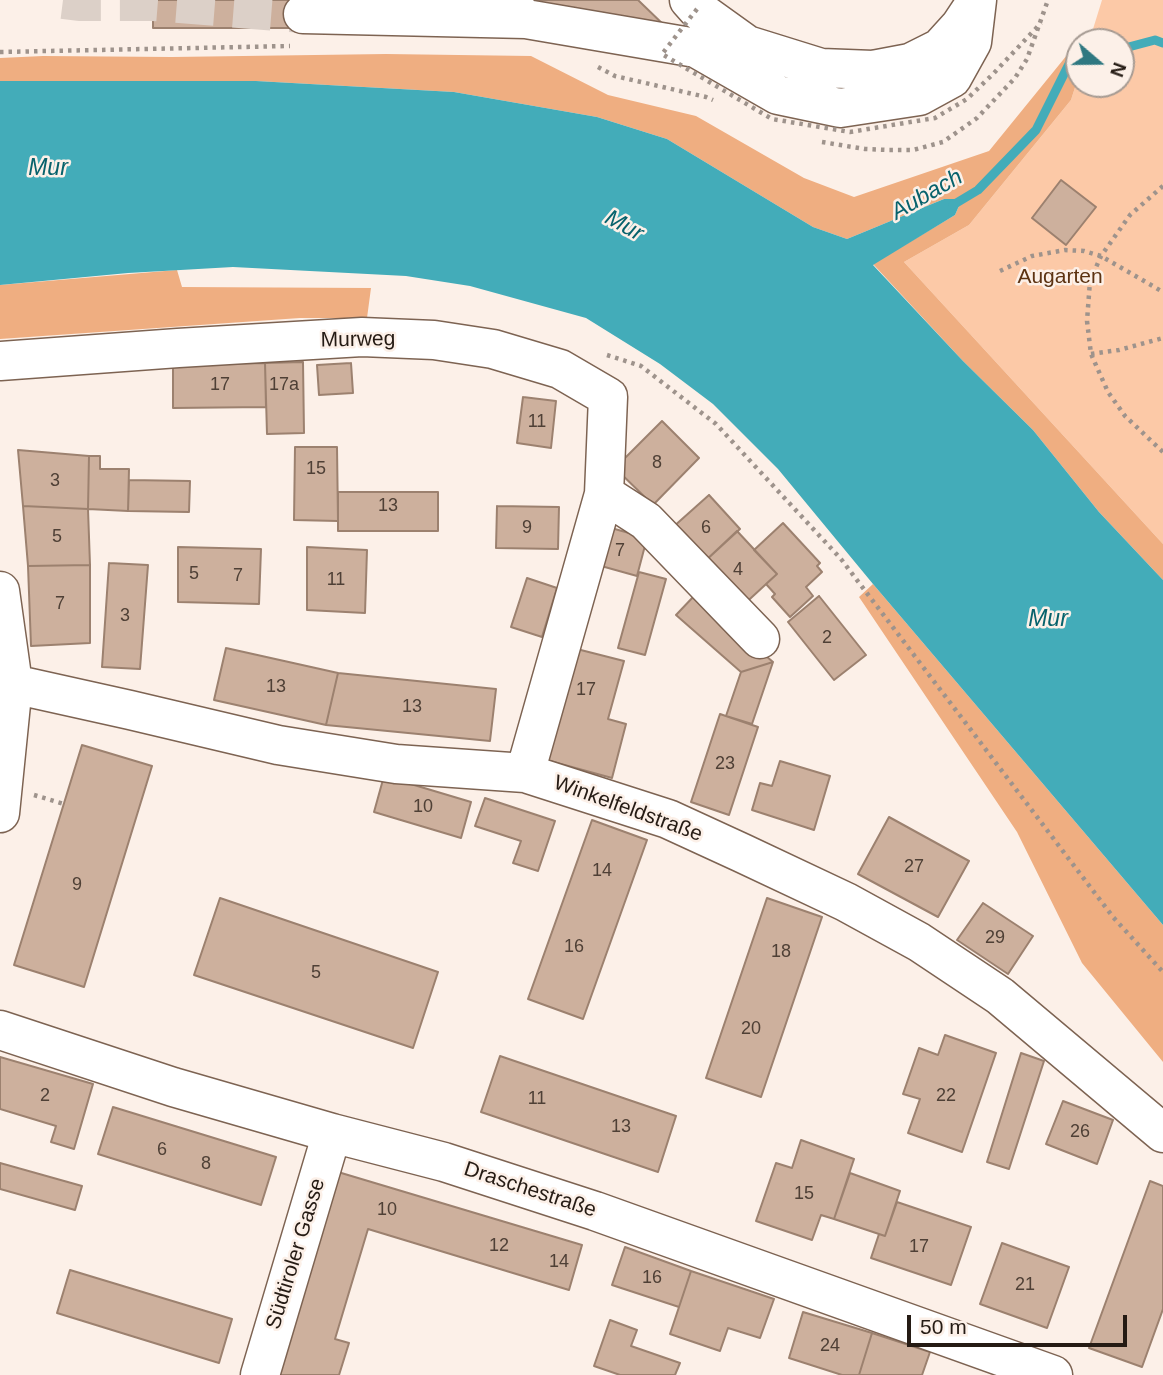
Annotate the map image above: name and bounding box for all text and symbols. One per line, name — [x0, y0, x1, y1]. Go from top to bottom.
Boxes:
north arrow — [1065, 28, 1135, 98]
text: N — [1106, 60, 1131, 80]
water label: Mur — [28, 155, 68, 183]
water label: Aubach — [886, 164, 968, 226]
water label: Mur — [600, 204, 648, 248]
park label: Augarten — [1017, 264, 1103, 290]
street label: Murweg — [320, 327, 396, 353]
house number: 17 — [210, 374, 230, 396]
house number: 17a — [269, 374, 299, 396]
house number: 11 — [528, 411, 546, 433]
house number: 8 — [652, 452, 662, 474]
house number: 15 — [306, 458, 326, 480]
house number: 3 — [50, 470, 60, 492]
house number: 13 — [378, 495, 398, 517]
house number: 9 — [522, 517, 532, 539]
house number: 6 — [701, 517, 711, 539]
house number: 5 — [52, 526, 62, 548]
house number: 7 — [615, 540, 625, 562]
house number: 4 — [733, 559, 743, 581]
house number: 5 — [189, 563, 199, 585]
house number: 7 — [233, 565, 243, 587]
house number: 11 — [327, 569, 345, 591]
house number: 7 — [55, 593, 65, 615]
house number: 3 — [120, 605, 130, 627]
water label: Mur — [1028, 606, 1068, 634]
house number: 2 — [822, 627, 832, 649]
house number: 13 — [266, 676, 286, 698]
house number: 17 — [576, 679, 596, 701]
house number: 13 — [402, 696, 422, 718]
house number: 23 — [715, 753, 735, 775]
street label: Winkelfeldstraße — [550, 770, 706, 848]
house number: 10 — [413, 796, 433, 818]
house number: 27 — [904, 856, 924, 878]
house number: 14 — [592, 860, 612, 882]
house number: 9 — [72, 874, 82, 896]
house number: 29 — [985, 927, 1005, 949]
house number: 16 — [564, 936, 584, 958]
house number: 18 — [771, 941, 791, 963]
house number: 5 — [311, 962, 321, 984]
house number: 20 — [741, 1018, 761, 1040]
house number: 2 — [40, 1085, 50, 1107]
house number: 22 — [936, 1085, 956, 1107]
house number: 11 — [528, 1088, 546, 1110]
house number: 13 — [611, 1116, 631, 1138]
house number: 26 — [1070, 1121, 1090, 1143]
house number: 6 — [157, 1139, 167, 1161]
house number: 8 — [201, 1153, 211, 1175]
street label: Draschestraße — [461, 1157, 599, 1223]
street label: Südtiroler Gasse — [261, 1176, 331, 1332]
house number: 15 — [794, 1183, 814, 1205]
house number: 10 — [377, 1199, 397, 1221]
house number: 12 — [489, 1235, 509, 1257]
house number: 17 — [909, 1236, 929, 1258]
house number: 14 — [549, 1251, 569, 1273]
house number: 16 — [642, 1267, 662, 1289]
house number: 21 — [1015, 1274, 1035, 1296]
scale bar — [911, 1302, 1132, 1346]
text: 50 m — [920, 1315, 967, 1338]
house number: 24 — [820, 1335, 840, 1357]

